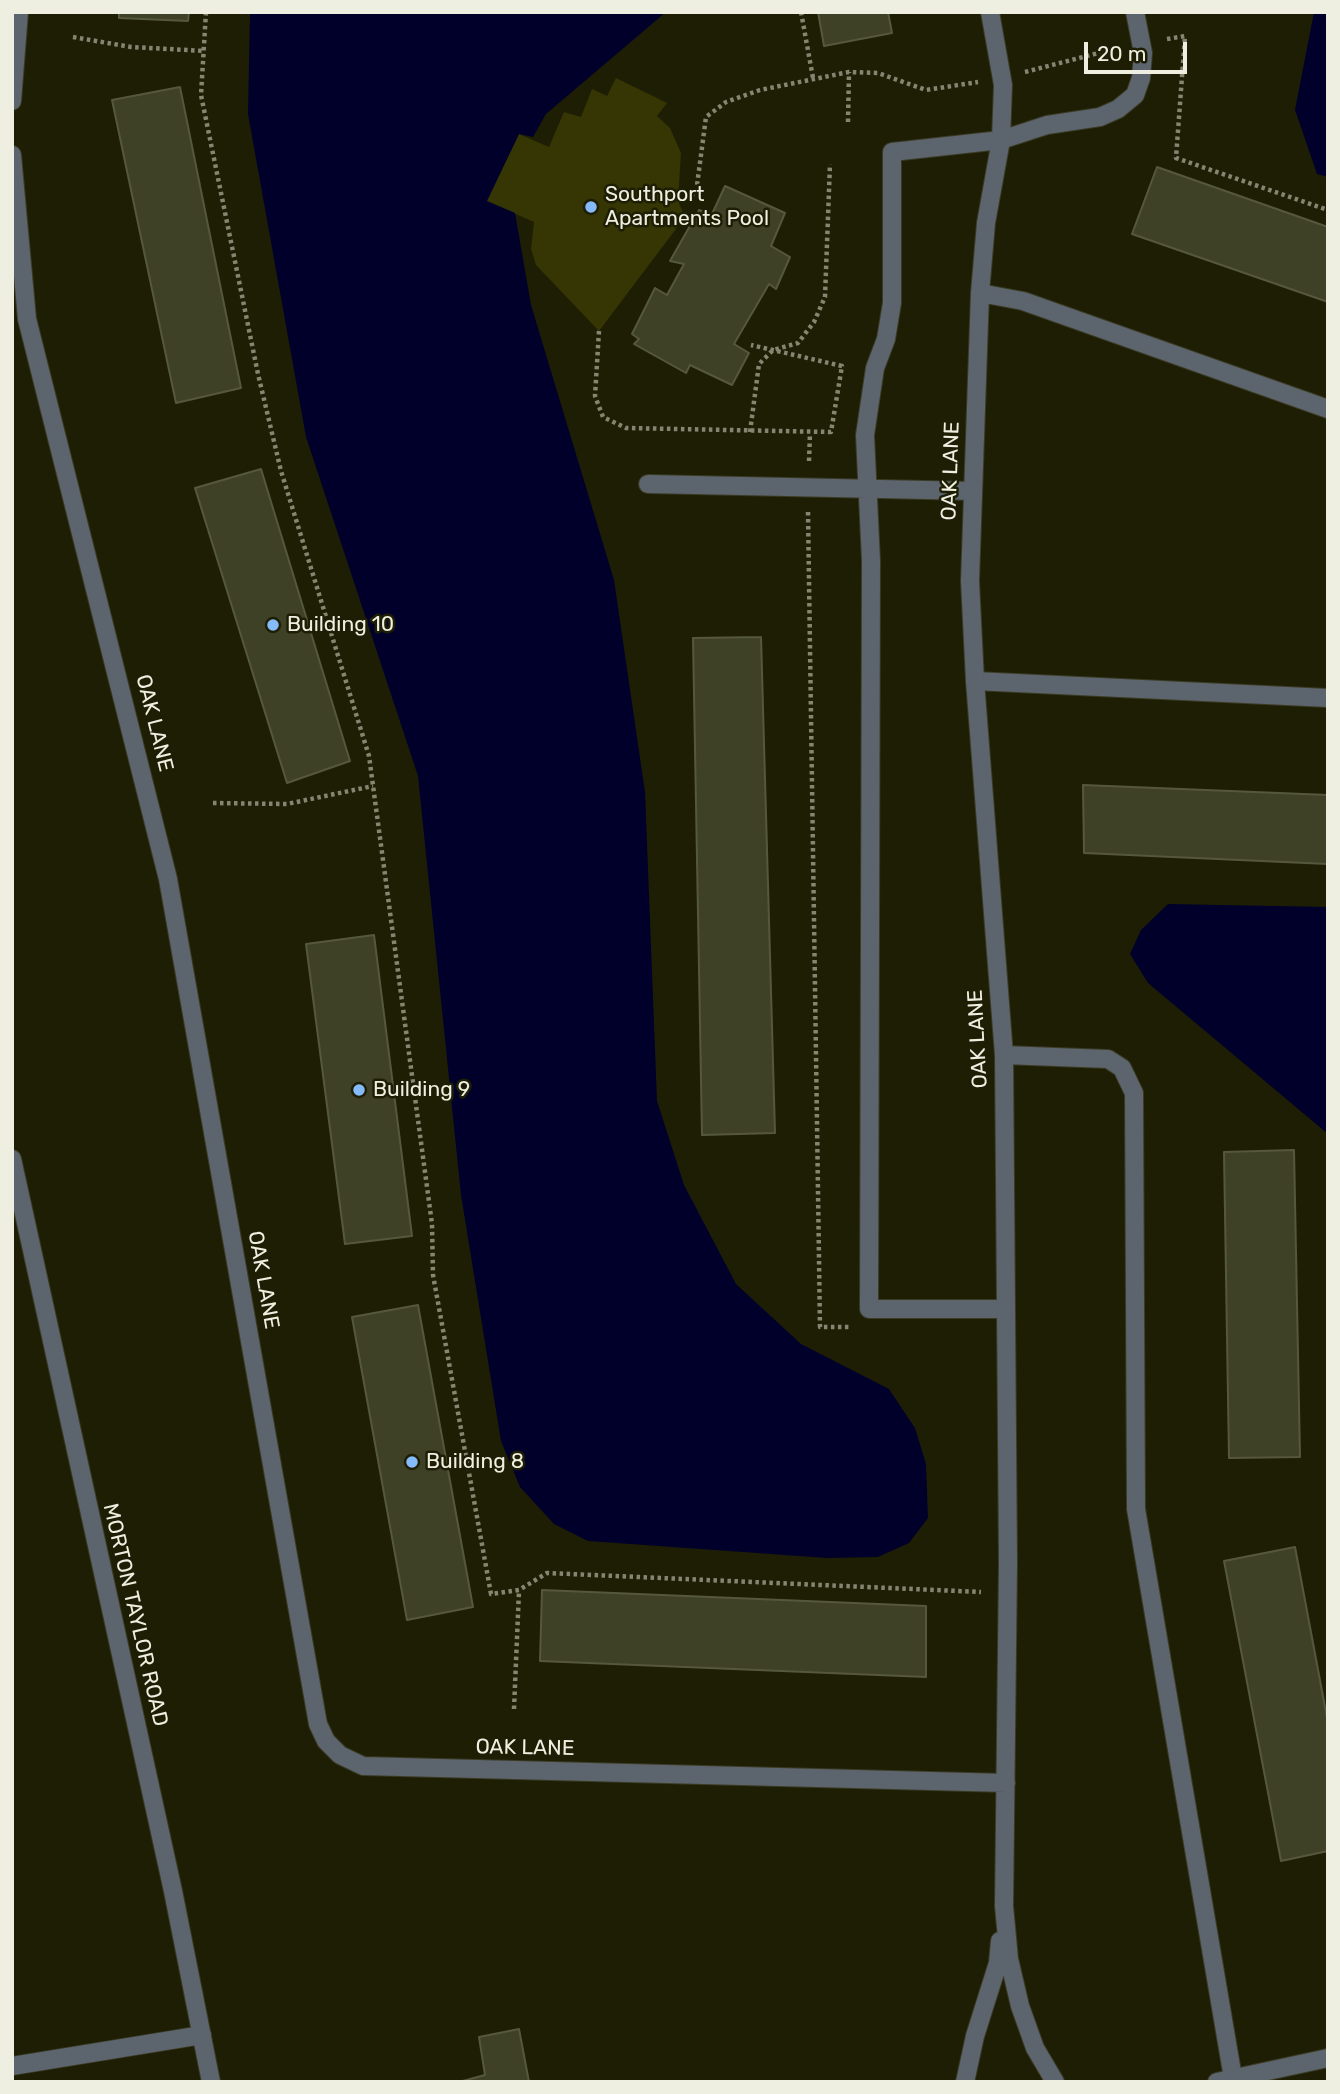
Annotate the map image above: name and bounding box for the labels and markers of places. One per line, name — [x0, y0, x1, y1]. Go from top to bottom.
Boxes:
place label: Southport Apartments Pool — [605, 182, 769, 232]
marker: Southport Apartments Pool — [583, 199, 599, 215]
place label: Building 10 — [287, 612, 394, 638]
marker: Building 10 — [265, 617, 281, 633]
place label: Building 9 — [373, 1077, 470, 1103]
marker: Building 9 — [351, 1082, 367, 1098]
place label: Building 8 — [426, 1449, 524, 1475]
marker: Building 8 — [404, 1454, 420, 1470]

